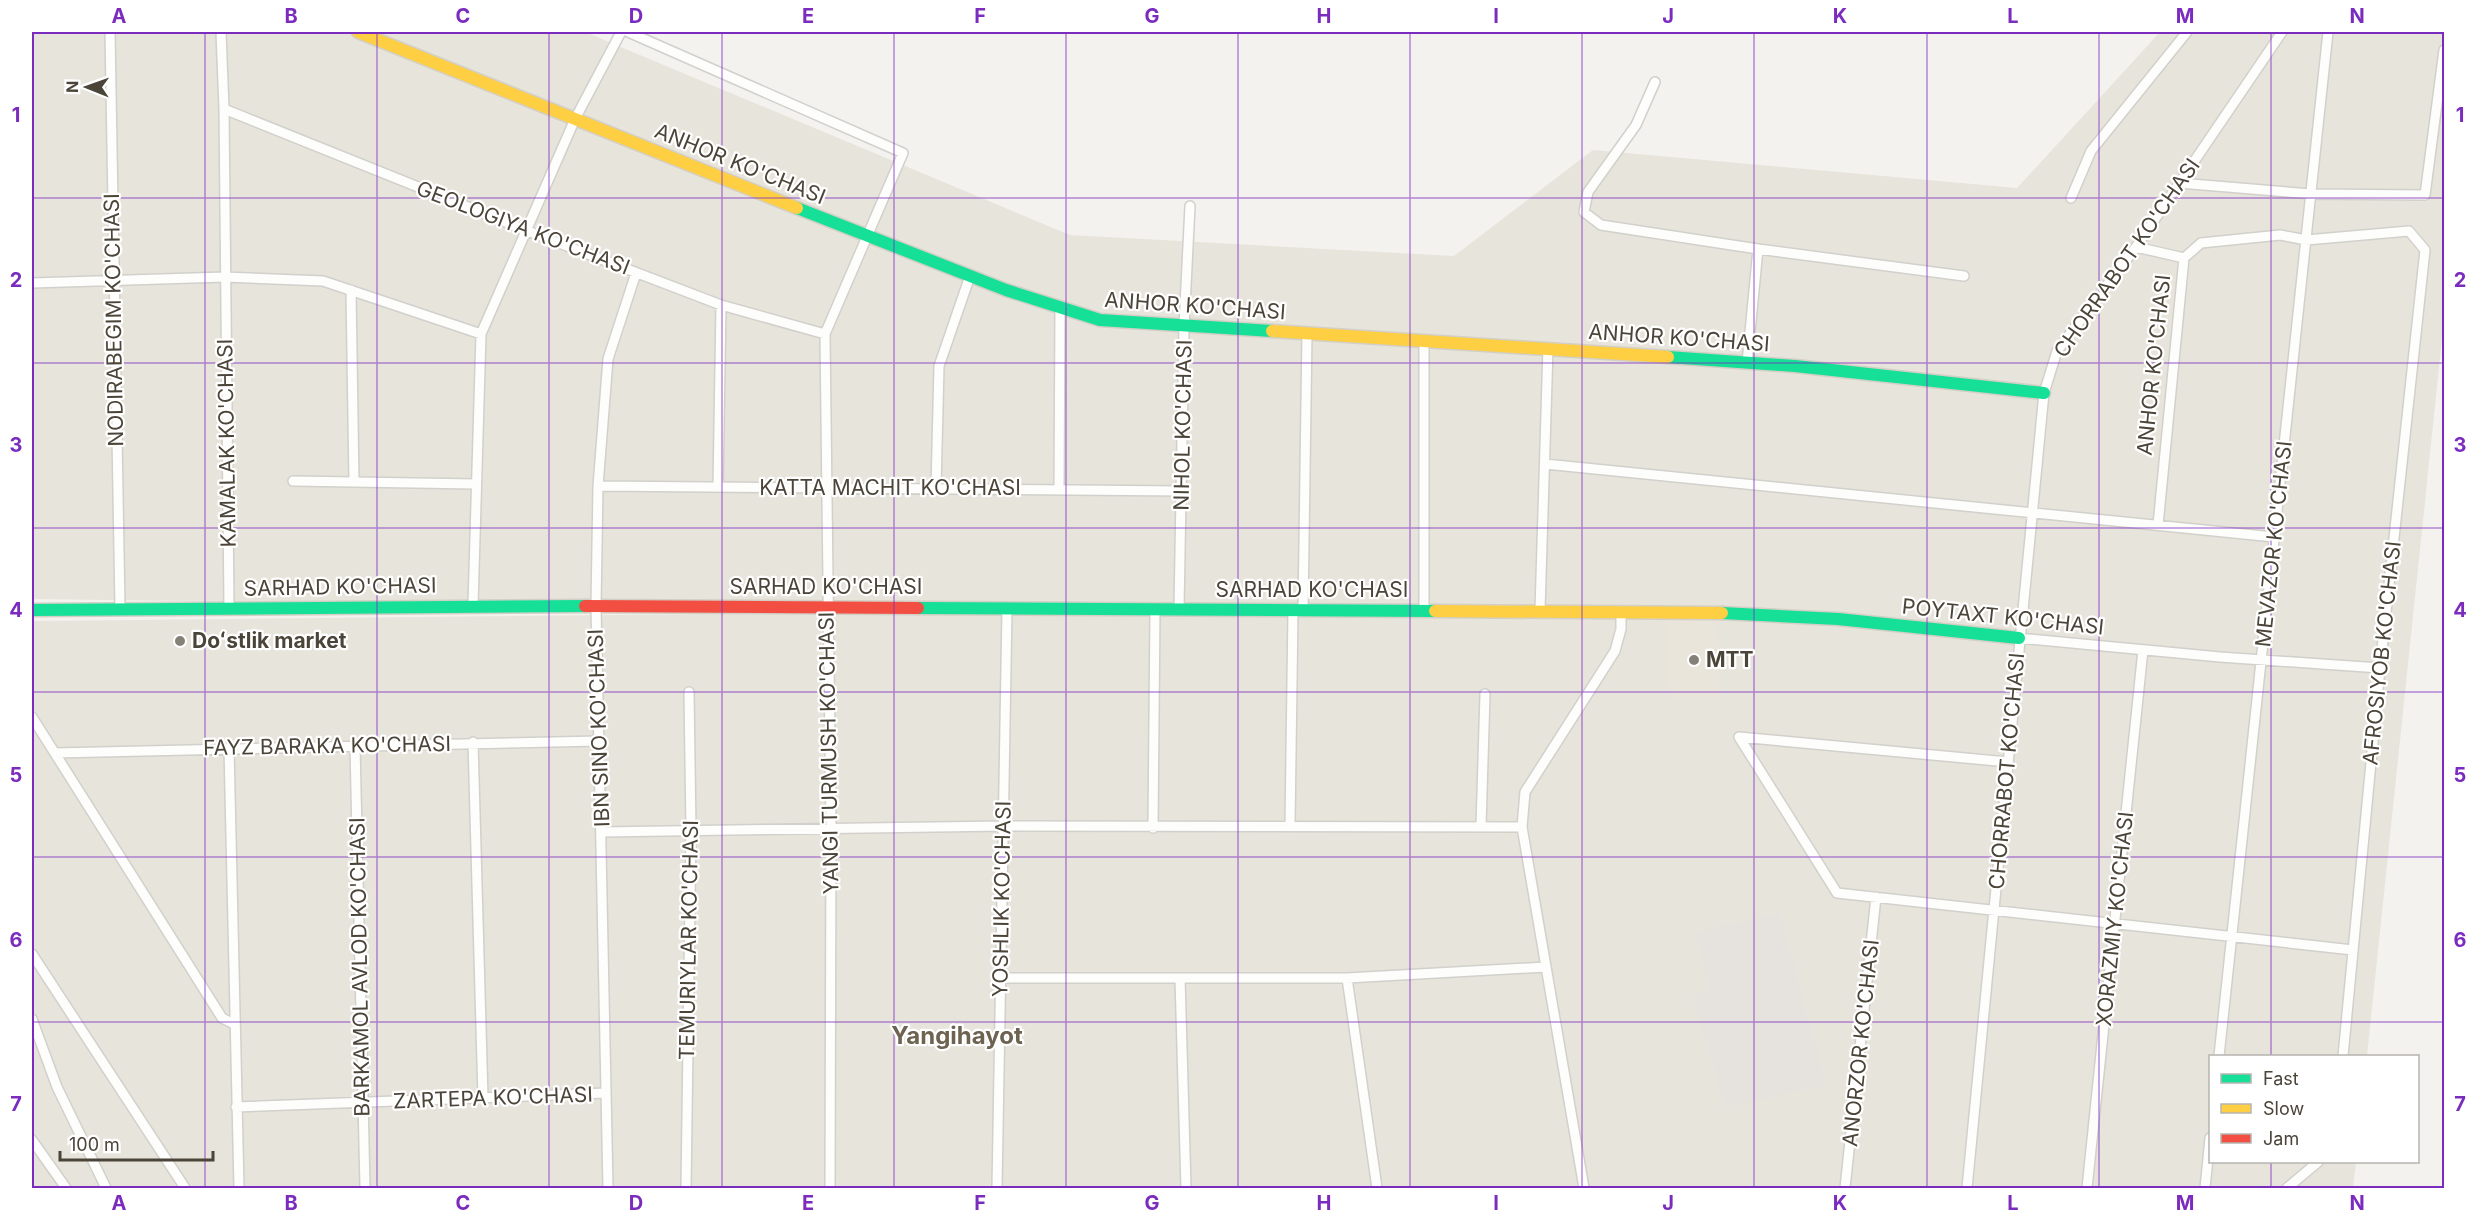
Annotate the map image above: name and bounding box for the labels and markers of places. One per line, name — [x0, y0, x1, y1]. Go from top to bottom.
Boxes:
place label: Doʻstlik market — [192, 628, 347, 653]
marker: Doʻstlik market — [173, 634, 187, 648]
place label: MTT — [1706, 647, 1754, 672]
marker: MTT — [1687, 653, 1701, 667]

